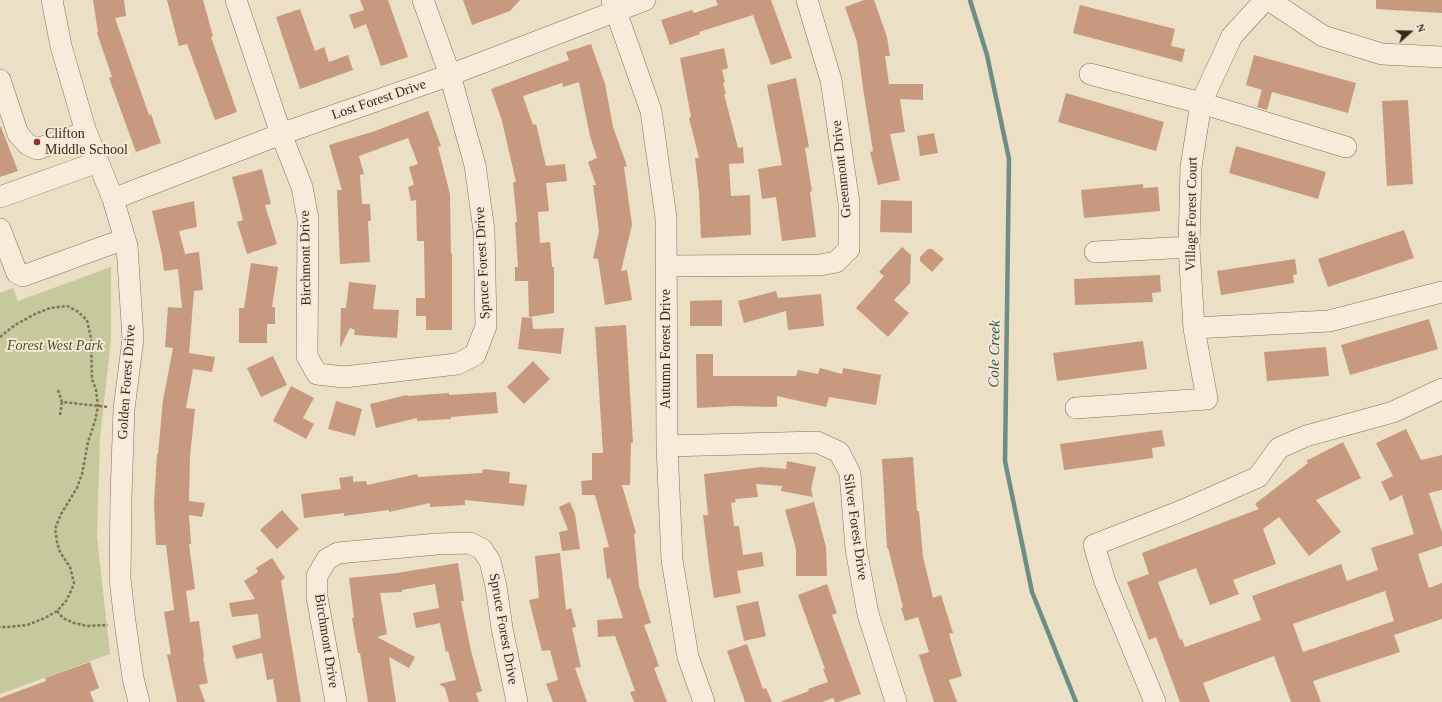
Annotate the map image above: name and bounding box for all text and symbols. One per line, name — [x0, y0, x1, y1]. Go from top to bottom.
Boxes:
north arrow — [1390, 12, 1430, 52]
text: N — [1414, 22, 1428, 34]
street label: Lost Forest Drive — [330, 76, 428, 124]
street label: Greenmont Drive — [829, 119, 855, 219]
place label: Clifton Middle School — [45, 126, 128, 158]
marker: Clifton Middle School — [32, 137, 42, 147]
street label: Village Forest Court — [1183, 157, 1201, 271]
street label: Spruce Forest Drive — [472, 206, 494, 320]
street label: Birchmont Drive — [297, 210, 315, 306]
street label: Autumn Forest Drive — [658, 289, 674, 409]
water label: Cole Creek — [985, 320, 1005, 388]
street label: Golden Forest Drive — [115, 324, 139, 440]
park label: Forest West Park — [7, 338, 103, 354]
street label: Silver Forest Drive — [839, 473, 871, 581]
street label: Spruce Forest Drive — [485, 572, 521, 686]
street label: Birchmont Drive — [310, 593, 342, 689]

